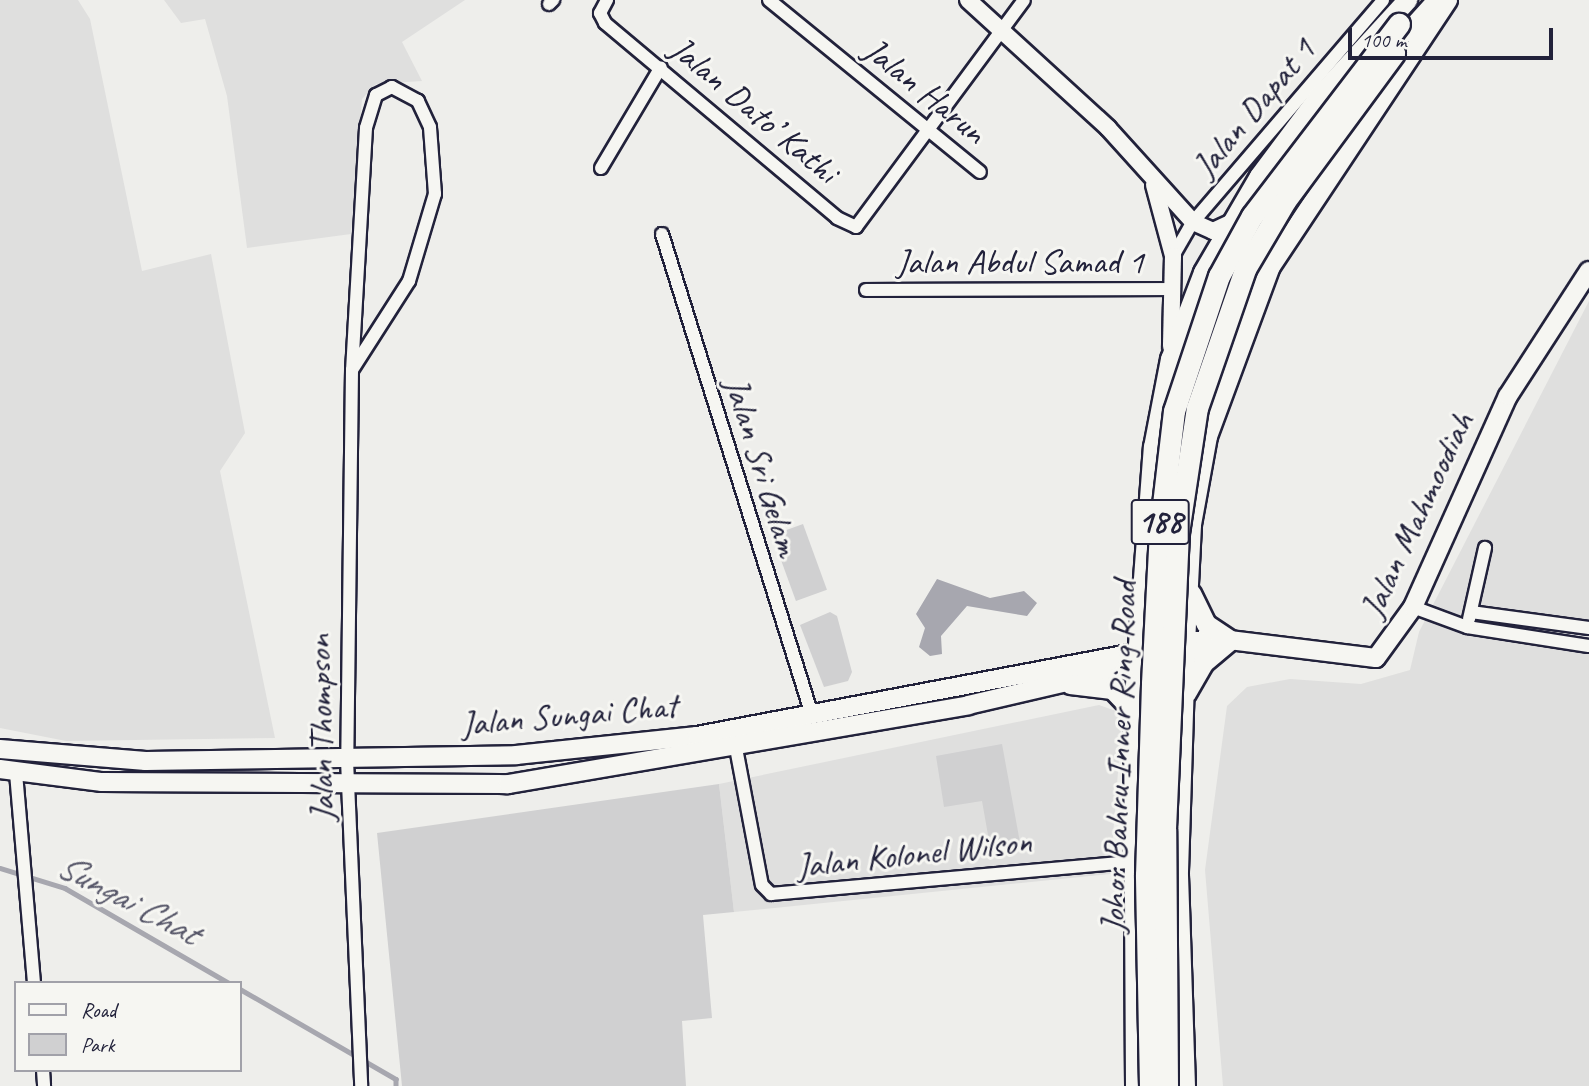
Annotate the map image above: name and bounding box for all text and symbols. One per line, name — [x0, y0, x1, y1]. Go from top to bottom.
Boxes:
scale bar — [1351, 14, 1556, 58]
street label: Jalan Dato’ Kathi — [661, 27, 847, 193]
text: 100 m — [1361, 27, 1406, 53]
street label: Jalan Harun — [855, 29, 995, 153]
street label: Jalan Dapat 1 — [1184, 30, 1324, 186]
street label: Jalan Abdul Samad 1 — [896, 241, 1144, 283]
street label: Jalan Sri Gelam — [715, 373, 809, 561]
street label: Jalan Mahmoodiah — [1351, 405, 1483, 625]
road number: 188 — [1130, 492, 1190, 552]
street label: Johor Bahru Inner Ring Road — [1092, 579, 1146, 935]
street label: Jalan Thompson — [298, 633, 344, 823]
street label: Jalan Sungai Chat — [460, 685, 678, 745]
street label: Jalan Kolonel Wilson — [794, 821, 1034, 887]
water label: Sungai Chat — [49, 843, 207, 955]
legend — [14, 981, 242, 1072]
text: Road — [81, 997, 116, 1023]
text: Park — [81, 1032, 114, 1058]

